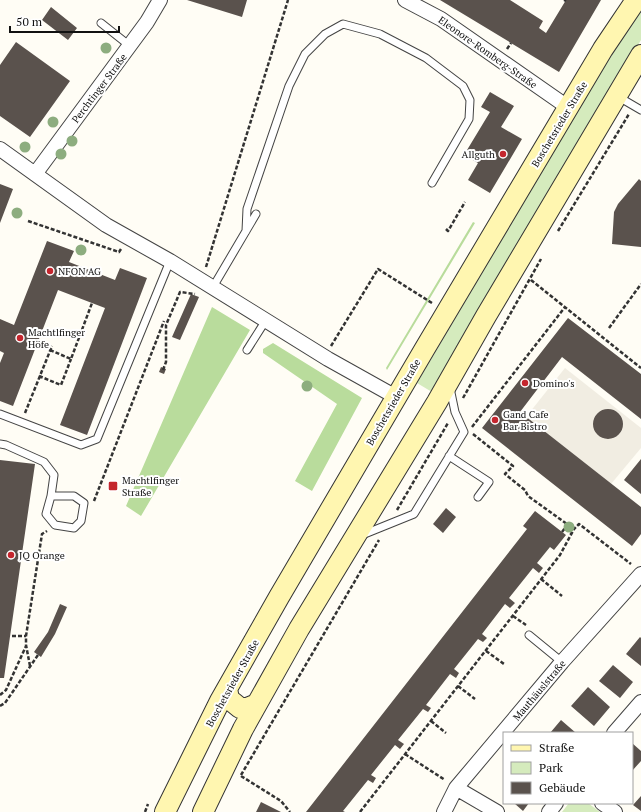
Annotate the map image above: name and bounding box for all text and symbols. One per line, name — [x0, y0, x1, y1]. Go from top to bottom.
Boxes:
scale bar — [10, 8, 119, 34]
street label: Eleonore-Romberg-Straße — [436, 13, 540, 91]
text: 50 m — [16, 14, 43, 29]
street label: Perchtinger Straße — [69, 51, 130, 126]
street label: Boschetsrieder Straße — [529, 79, 590, 169]
place label: Allguth — [462, 148, 495, 161]
marker: Allguth — [498, 149, 508, 159]
place label: NFON AG — [58, 265, 101, 278]
marker: NFON AG — [45, 266, 55, 276]
place label: Machtlfinger Höfe — [28, 326, 85, 351]
marker: Machtlfinger Höfe — [15, 333, 25, 343]
street label: Boschetsrieder Straße — [363, 357, 423, 448]
place label: Domino's — [533, 377, 575, 390]
marker: Domino's — [520, 378, 530, 388]
place label: Gand Cafe Bar Bistro — [503, 408, 549, 433]
marker: Gand Cafe Bar Bistro — [490, 415, 500, 425]
place label: Machtlfinger Straße — [122, 474, 179, 499]
marker: Machtlfinger Straße — [107, 480, 119, 492]
place label: JQ Orange — [19, 549, 65, 562]
marker: JQ Orange — [6, 550, 16, 560]
street label: Boschetsrieder Straße — [203, 637, 262, 729]
street label: Mauthäuslstraße — [510, 657, 569, 723]
legend — [503, 732, 633, 804]
text: Straße — [539, 740, 574, 755]
text: Park — [539, 760, 564, 775]
text: Gebäude — [539, 780, 585, 795]

